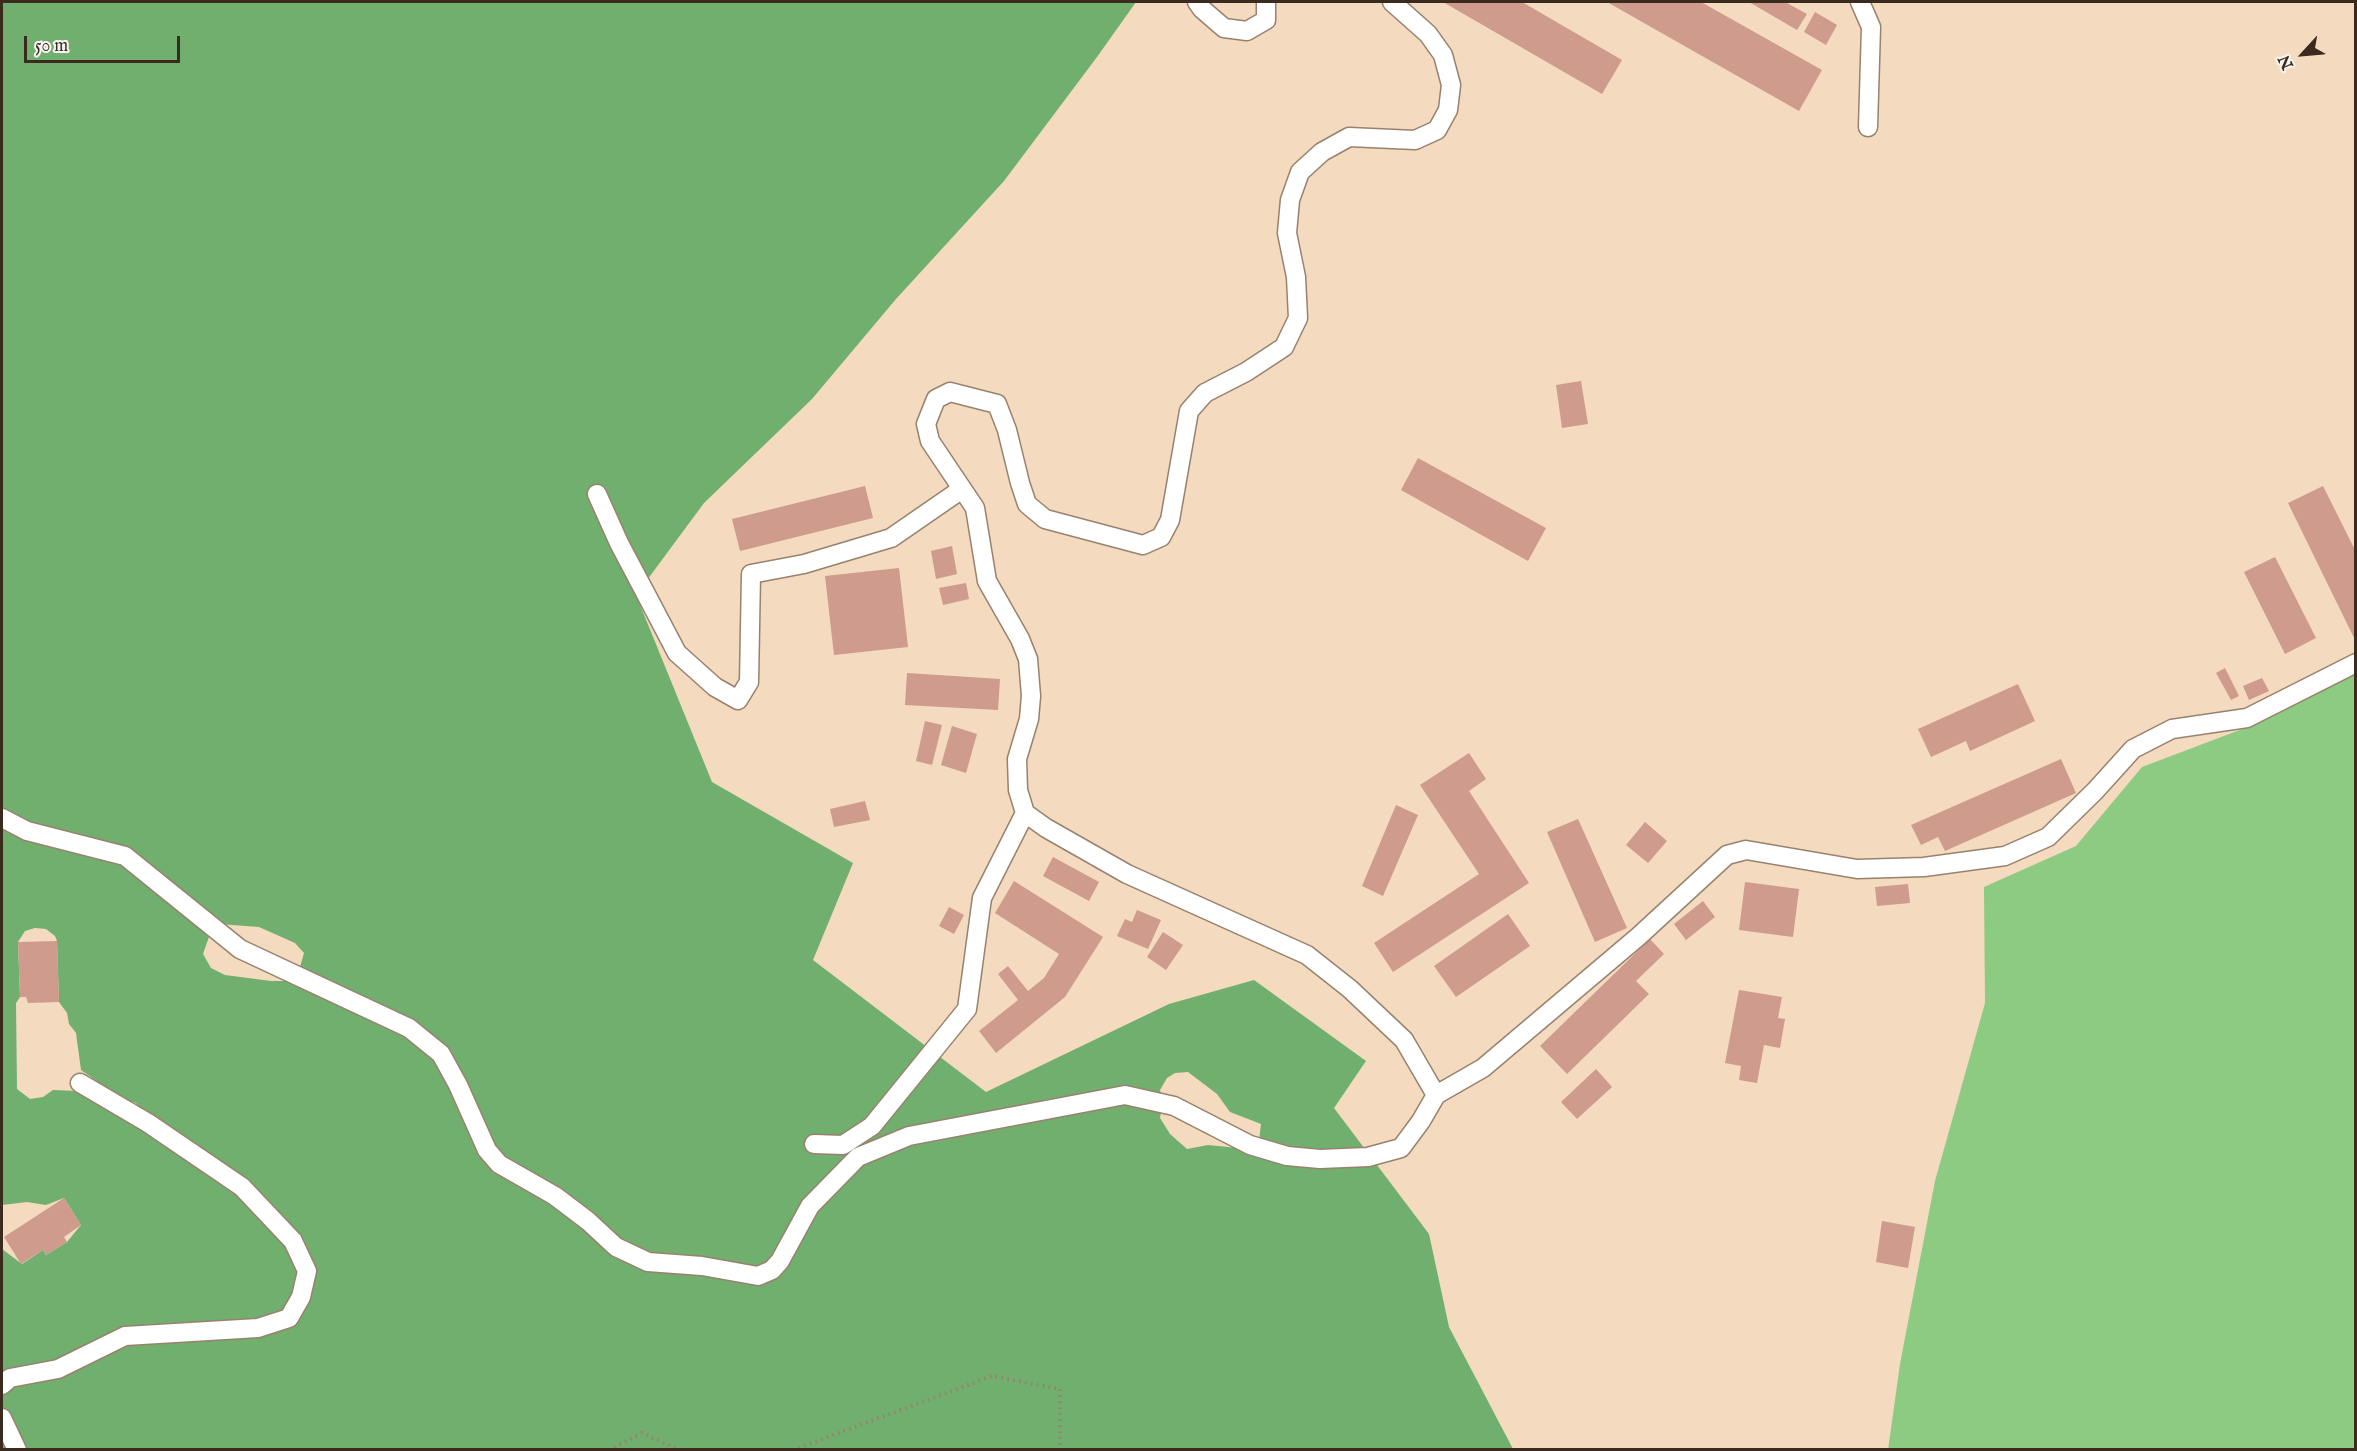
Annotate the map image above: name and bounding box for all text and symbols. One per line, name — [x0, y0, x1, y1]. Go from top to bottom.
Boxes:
scale bar — [27, 24, 183, 62]
north arrow — [2273, 24, 2333, 84]
text: 50 m — [35, 35, 68, 58]
text: N — [2275, 51, 2299, 72]

